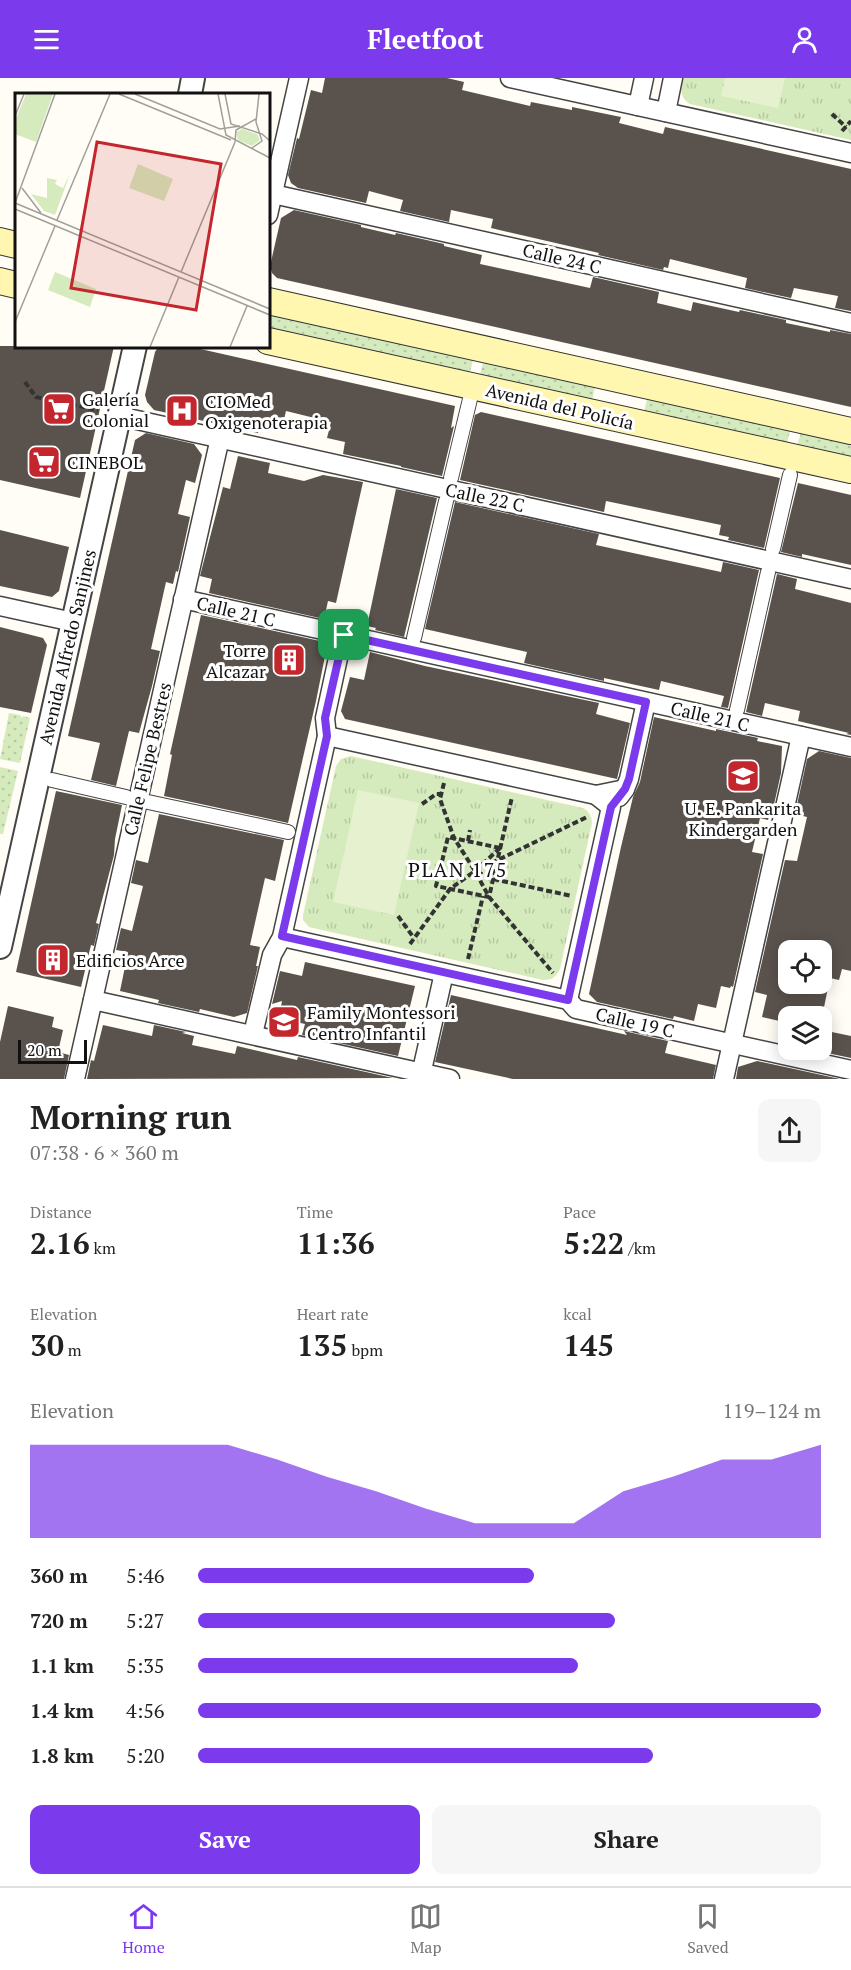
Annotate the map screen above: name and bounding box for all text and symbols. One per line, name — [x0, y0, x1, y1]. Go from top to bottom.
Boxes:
text: Fleetfoot — [367, 21, 484, 57]
icon: menu — [30, 23, 63, 56]
icon: person — [788, 23, 821, 56]
inset map — [15, 93, 270, 348]
street label: Calle 24 C — [520, 237, 604, 279]
street label: Avenida del Policía — [484, 377, 636, 435]
place label: Galería Colonial — [82, 387, 149, 432]
place label: CIOMed Oxigenoterapia — [205, 389, 328, 434]
supermarket icon: Galería Colonial — [41, 391, 77, 427]
hospital icon: CIOMed Oxigenoterapia — [164, 393, 200, 429]
supermarket icon: CINEBOL — [26, 444, 62, 480]
place label: CINEBOL — [67, 450, 143, 474]
street label: Calle 22 C — [443, 477, 527, 517]
street label: Avenida Alfredo Sanjines — [33, 547, 101, 747]
street label: Calle 21 C — [194, 590, 278, 632]
pin — [318, 609, 369, 660]
icon: arrive — [327, 618, 360, 651]
place label: Torre Alcazar — [206, 638, 266, 683]
building icon: Torre Alcazar — [271, 642, 307, 678]
street label: Calle Felipe Bestres — [118, 680, 176, 838]
street label: Calle 21 C — [668, 695, 752, 737]
school or university icon: U. E. Pankarita Kindergarden — [725, 758, 761, 794]
place label: U. E. Pankarita Kindergarden — [685, 796, 801, 841]
district label: PLAN 175 — [408, 856, 508, 883]
map controls — [778, 940, 832, 1060]
button: locate — [778, 940, 832, 994]
building icon: Edificios Arce — [35, 942, 71, 978]
place label: Edificios Arce — [76, 948, 185, 972]
place label: Family Montessori Centro Infantil — [307, 1000, 456, 1045]
street label: Calle 19 C — [593, 1001, 677, 1043]
school or university icon: Family Montessori Centro Infantil — [266, 1004, 302, 1040]
button: layers — [778, 1006, 832, 1060]
scale bar — [18, 1037, 87, 1064]
text: 20 m — [27, 1039, 62, 1061]
text: Morning run — [30, 1095, 232, 1138]
button: share — [758, 1099, 821, 1162]
text: 07:38 · 6 × 360 m — [30, 1139, 179, 1166]
text: Distance — [30, 1201, 92, 1223]
text: Time — [297, 1201, 333, 1223]
text: Pace — [563, 1201, 596, 1223]
text: 2.16 — [30, 1223, 90, 1263]
text: 11:36 — [297, 1223, 375, 1263]
text: 5:22 — [563, 1223, 624, 1263]
text: km — [90, 1237, 116, 1259]
text: /km — [624, 1237, 656, 1259]
text: Elevation — [30, 1303, 97, 1325]
text: Heart rate — [297, 1303, 369, 1325]
text: kcal — [563, 1303, 592, 1325]
text: 30 — [30, 1325, 64, 1365]
text: 135 — [297, 1325, 348, 1365]
text: 145 — [563, 1325, 614, 1365]
text: m — [64, 1339, 82, 1361]
text: bpm — [348, 1339, 383, 1361]
text: Elevation — [30, 1397, 114, 1424]
text: 119–124 m — [722, 1397, 821, 1424]
text: 360 m — [30, 1562, 88, 1589]
text: 5:46 — [126, 1562, 165, 1589]
text: 720 m — [30, 1607, 88, 1634]
text: 5:27 — [126, 1607, 165, 1634]
text: 1.1 km — [30, 1652, 94, 1679]
text: 5:35 — [126, 1652, 165, 1679]
text: 1.4 km — [30, 1697, 94, 1724]
text: 4:56 — [126, 1697, 165, 1724]
text: 1.8 km — [30, 1742, 94, 1769]
text: 5:20 — [126, 1742, 165, 1769]
button: Save — [30, 1805, 420, 1874]
button: Share — [432, 1805, 821, 1874]
tab: Home — [122, 1900, 165, 1958]
tab: Map — [409, 1900, 442, 1958]
tab: Saved — [687, 1900, 729, 1958]

